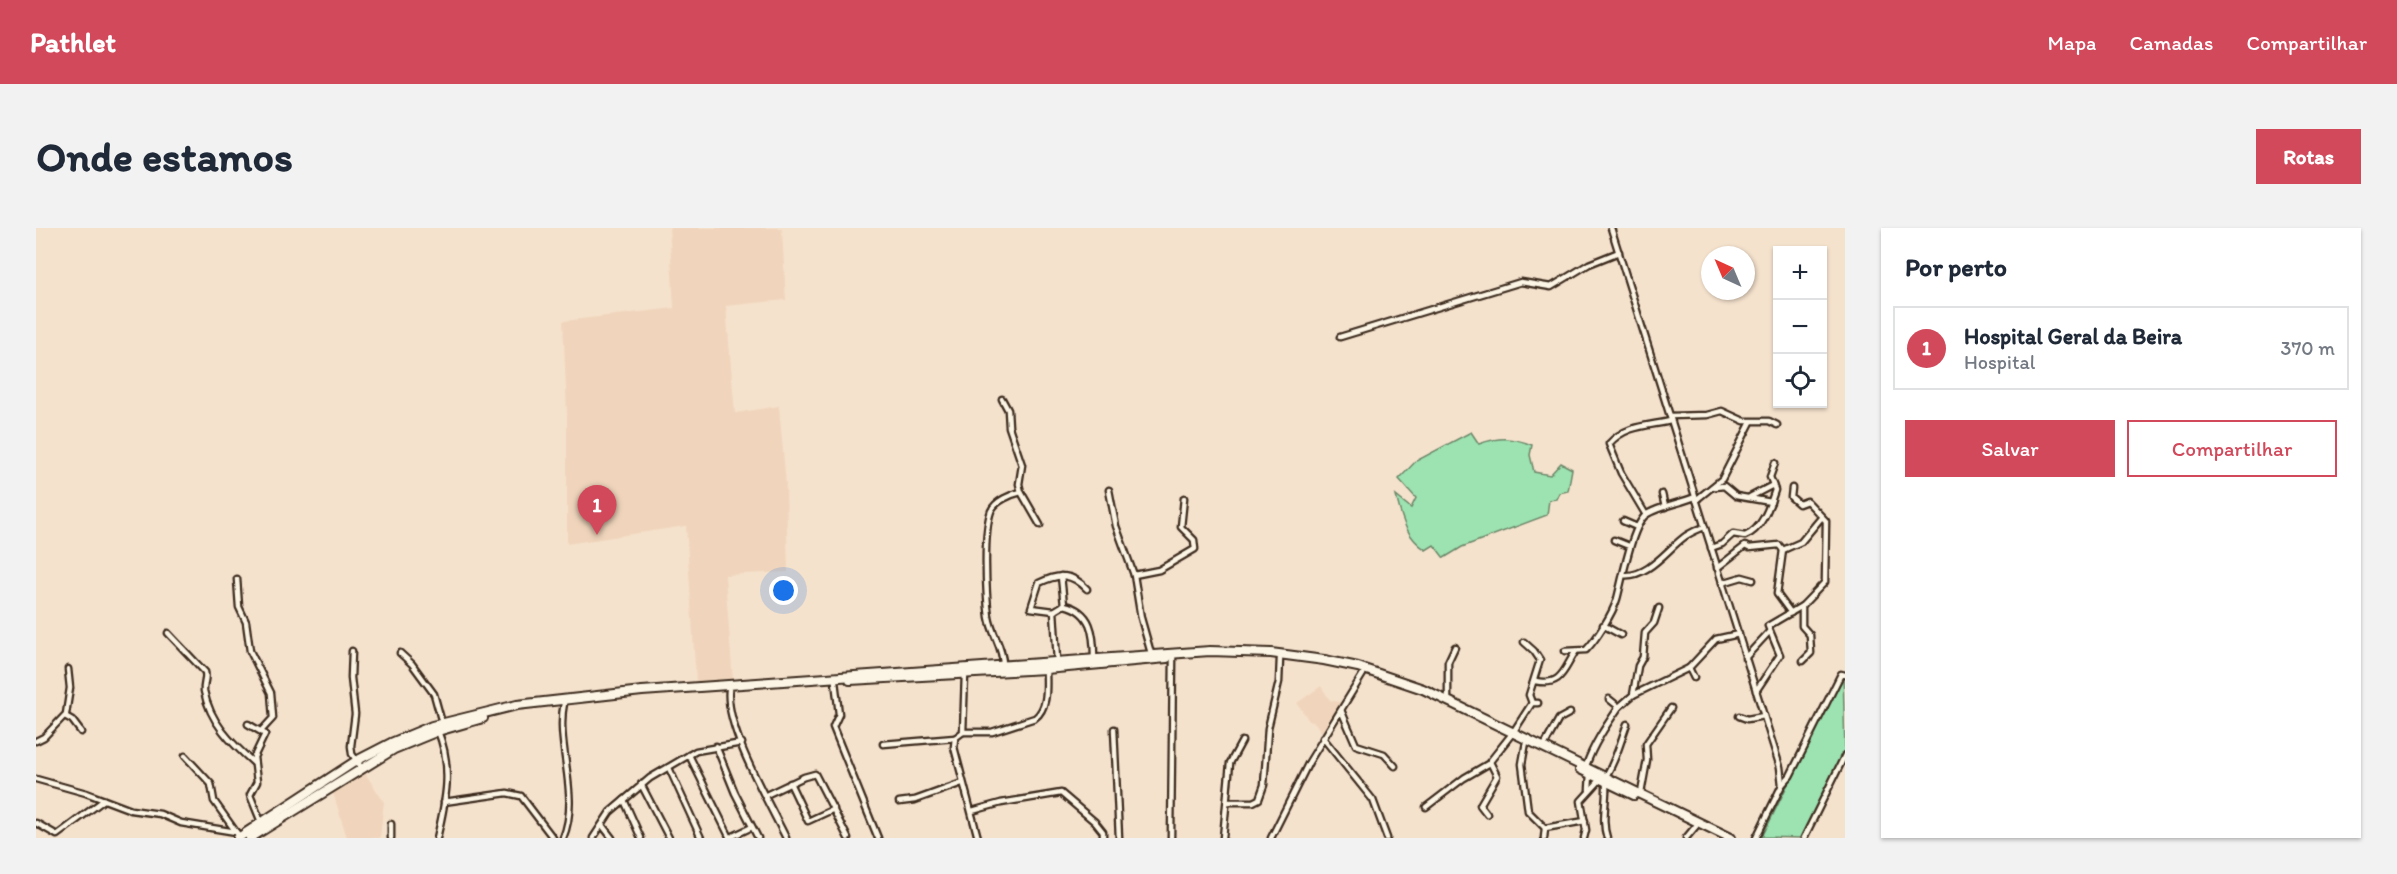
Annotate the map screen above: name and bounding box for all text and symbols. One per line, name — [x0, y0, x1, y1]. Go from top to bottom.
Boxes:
text: Pathlet — [30, 25, 116, 59]
text: Mapa — [2048, 30, 2096, 55]
text: Camadas — [2129, 30, 2213, 55]
text: Compartilhar — [2246, 30, 2367, 55]
button: Rotas — [2256, 129, 2361, 184]
text: Onde estamos — [36, 131, 293, 182]
north arrow — [1701, 246, 1755, 300]
map controls — [1773, 246, 1827, 408]
button: + — [1773, 246, 1827, 300]
text: Por perto — [1905, 251, 2007, 283]
button: − — [1773, 300, 1827, 354]
text: Hospital Geral da Beira — [1964, 323, 2182, 350]
text: 1 — [1922, 336, 1931, 360]
text: 370 m — [2281, 336, 2335, 360]
text: Hospital — [1964, 350, 2036, 374]
button: locate — [1773, 354, 1827, 408]
button: Salvar — [1905, 420, 2115, 477]
button: Compartilhar — [2127, 420, 2337, 477]
pin: 1 — [578, 486, 616, 535]
your location — [769, 576, 798, 605]

